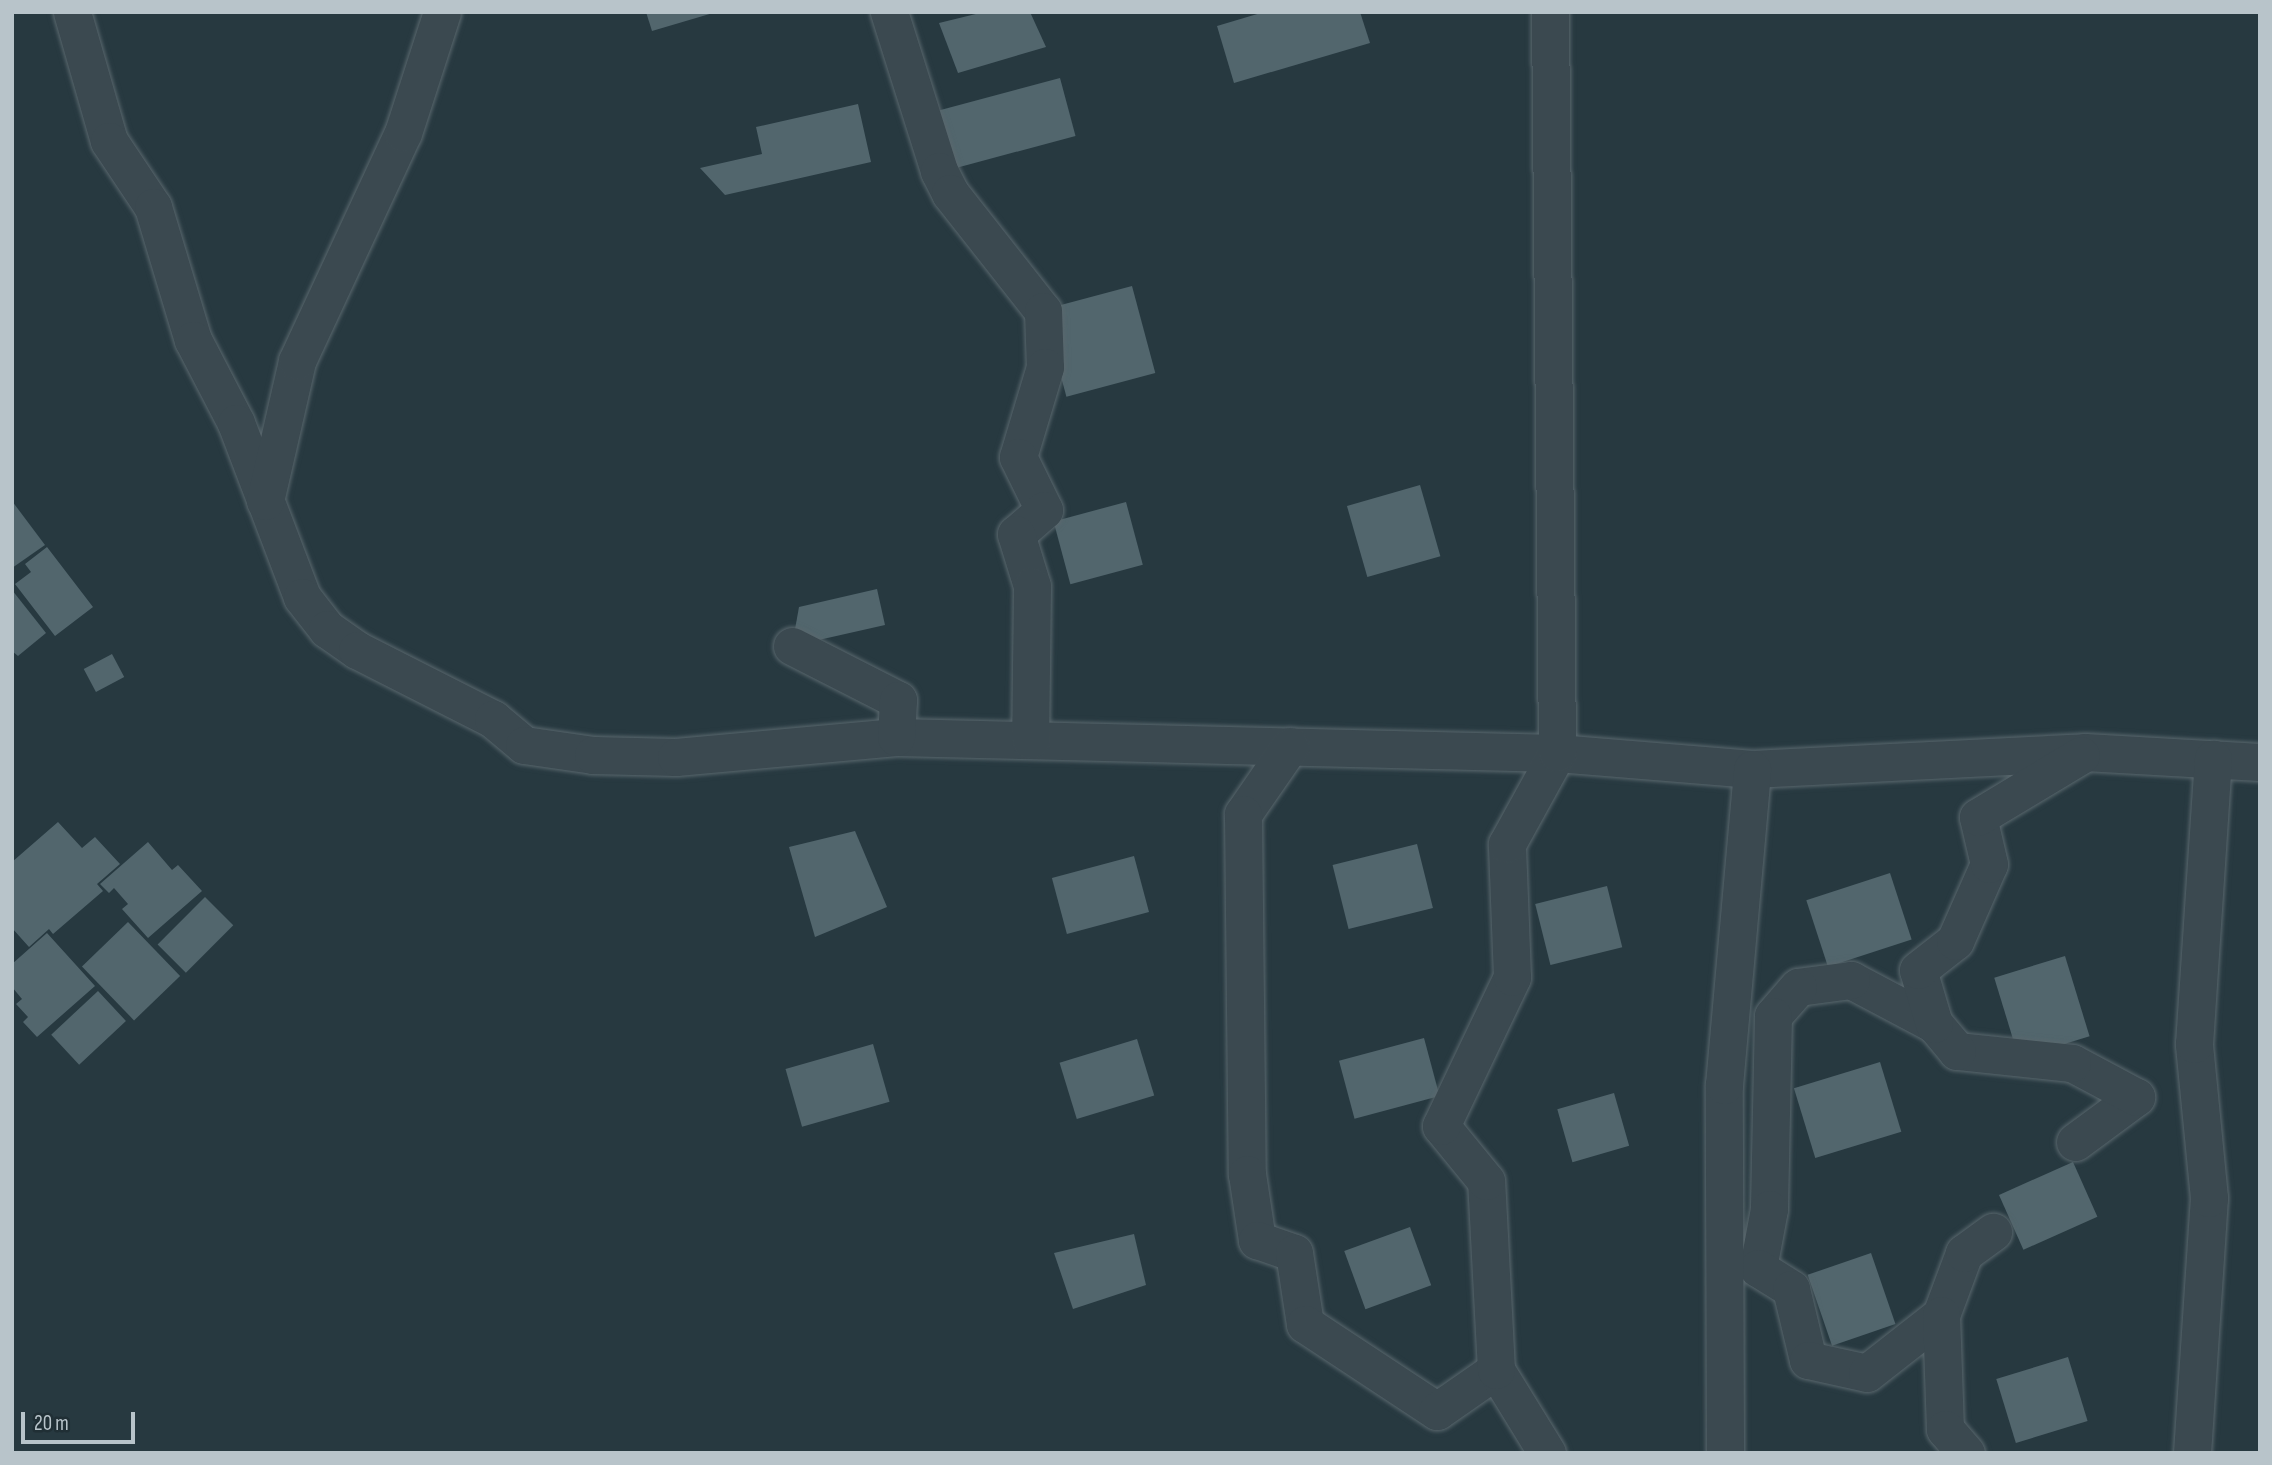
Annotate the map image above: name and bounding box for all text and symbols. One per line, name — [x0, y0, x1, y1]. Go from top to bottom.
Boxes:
scale bar — [24, 1398, 138, 1442]
text: 20 m — [34, 1411, 69, 1436]

